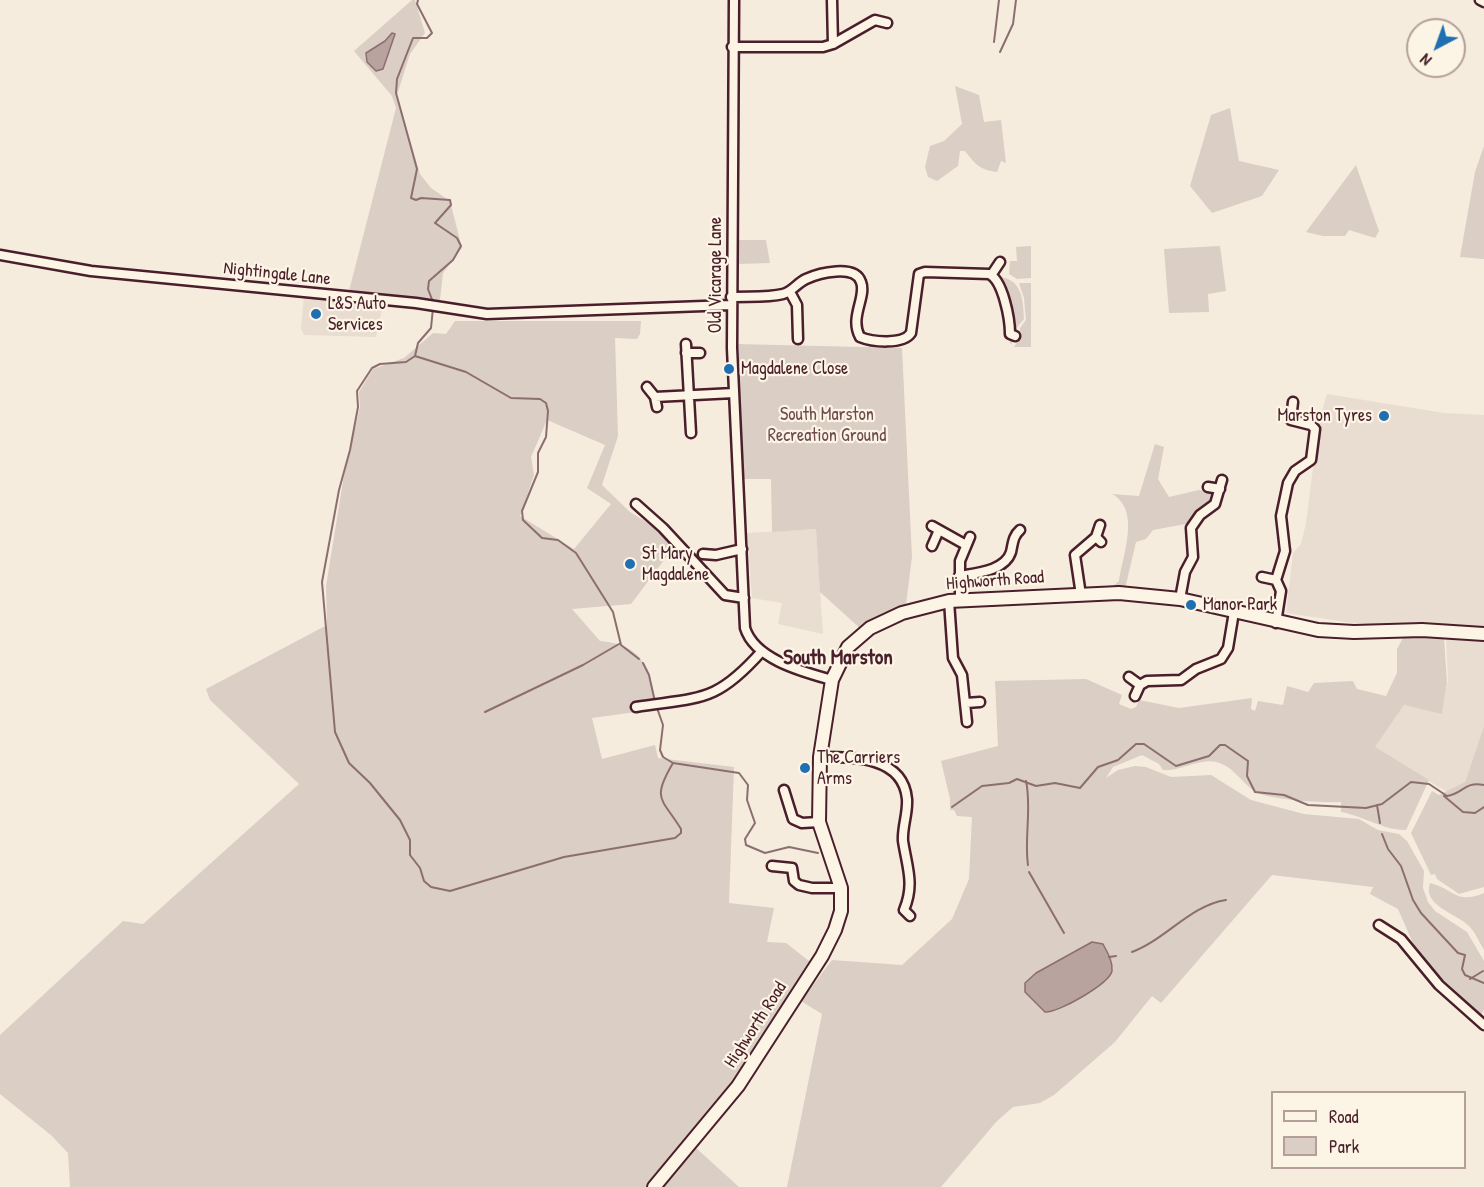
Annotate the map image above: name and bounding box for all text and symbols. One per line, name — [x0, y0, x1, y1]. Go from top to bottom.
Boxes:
north arrow — [1406, 18, 1466, 78]
text: N — [1415, 49, 1436, 71]
street label: Old Vicarage Lane — [705, 217, 727, 333]
street label: Nightingale Lane — [222, 258, 332, 290]
place label: L&S Auto Services — [328, 293, 386, 336]
marker: L&S Auto Services — [309, 307, 323, 321]
place label: Magdalene Close — [741, 358, 848, 380]
marker: Magdalene Close — [722, 362, 736, 376]
park label: South Marston Recreation Ground — [768, 404, 886, 446]
place label: Marston Tyres — [1278, 405, 1372, 427]
marker: Marston Tyres — [1377, 409, 1391, 423]
place label: St Mary Magdalene — [642, 543, 709, 586]
marker: St Mary Magdalene — [623, 557, 637, 571]
street label: Highworth Road — [945, 567, 1045, 595]
place label: Manor Park — [1203, 594, 1277, 616]
marker: Manor Park — [1184, 598, 1198, 612]
district label: South Marston — [783, 645, 893, 671]
place label: The Carriers Arms — [817, 747, 900, 789]
marker: The Carriers Arms — [798, 761, 812, 775]
street label: Highworth Road — [720, 978, 792, 1072]
legend — [1271, 1091, 1466, 1169]
text: Road — [1329, 1104, 1359, 1129]
text: Park — [1329, 1134, 1359, 1159]

